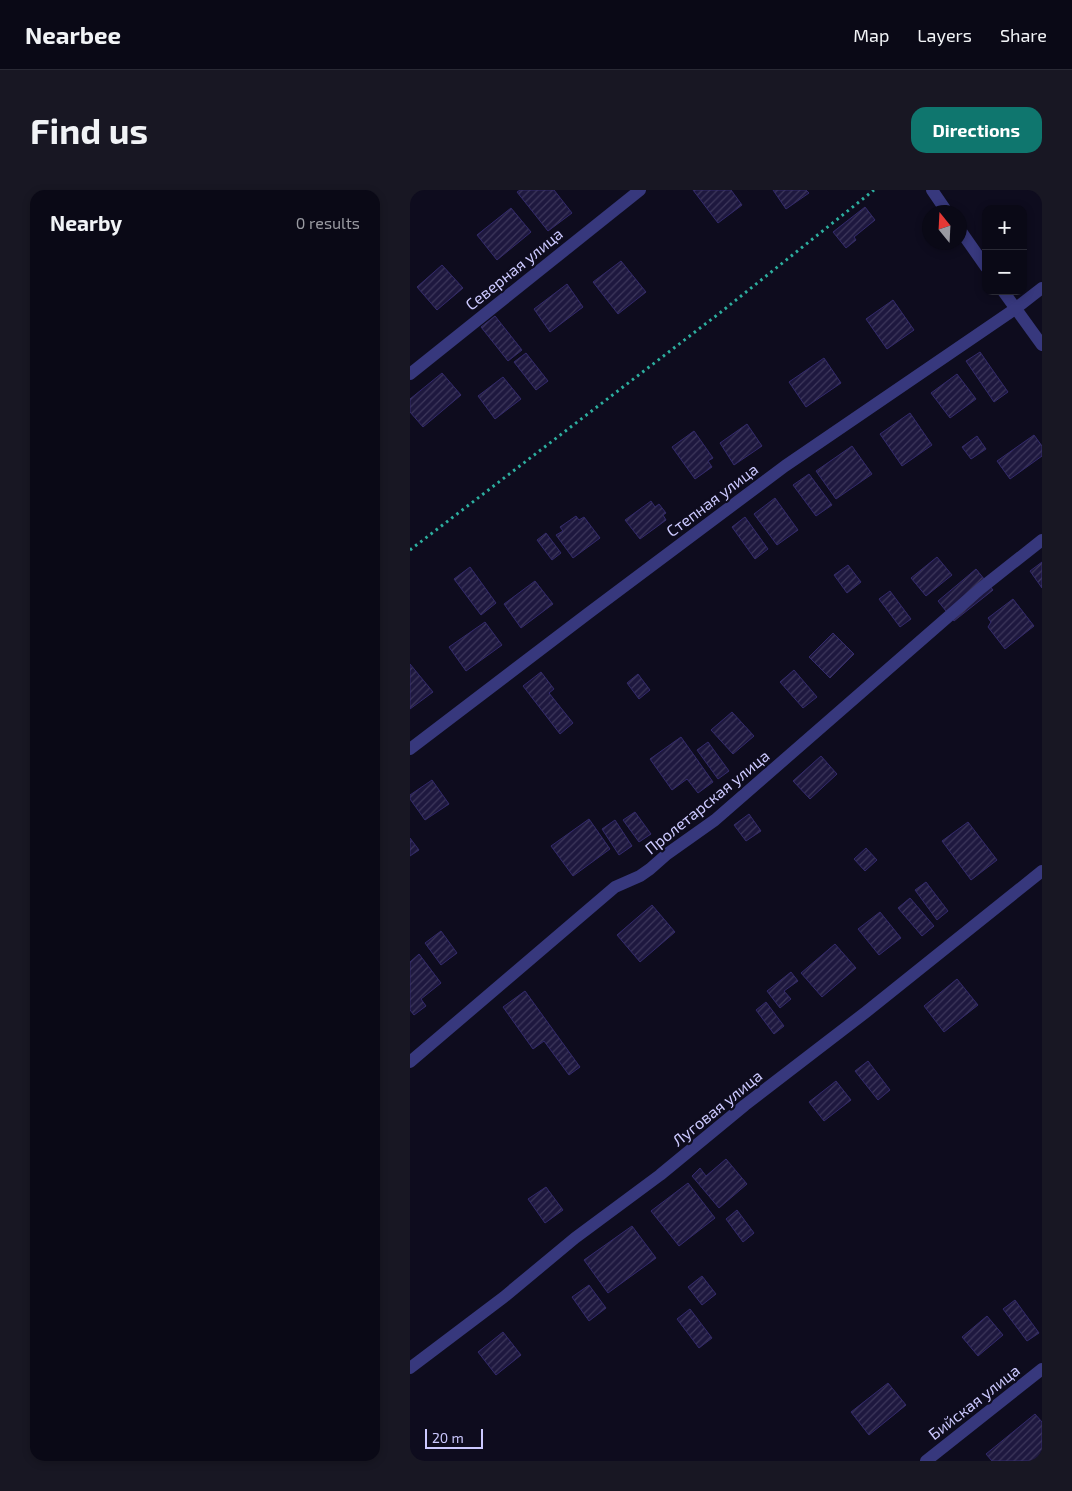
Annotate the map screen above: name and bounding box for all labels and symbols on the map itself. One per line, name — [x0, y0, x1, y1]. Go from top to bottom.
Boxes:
north arrow — [922, 205, 967, 250]
street label: Северная улица — [461, 224, 567, 314]
street label: Степная улица — [662, 459, 762, 541]
street label: Пролетарская улица — [641, 746, 773, 858]
street label: Луговая улица — [668, 1066, 766, 1150]
street label: Бийская улица — [924, 1360, 1024, 1444]
scale bar — [425, 1426, 482, 1449]

